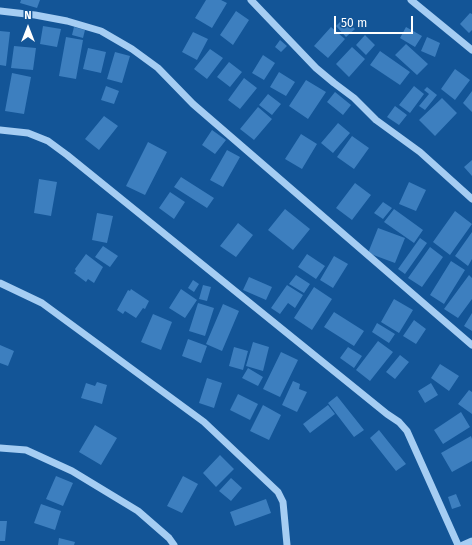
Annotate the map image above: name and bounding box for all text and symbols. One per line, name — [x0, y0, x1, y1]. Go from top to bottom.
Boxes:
north arrow — [8, 8, 48, 48]
scale bar — [336, 8, 415, 34]
text: N — [24, 9, 32, 22]
text: 50 m — [341, 16, 367, 30]

